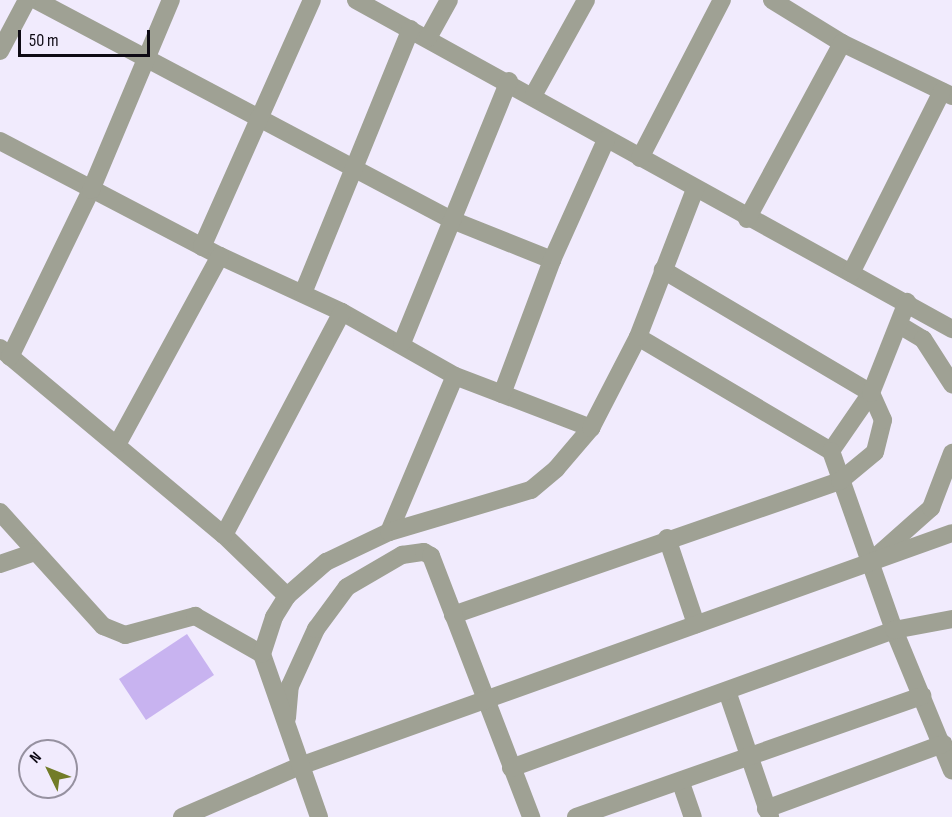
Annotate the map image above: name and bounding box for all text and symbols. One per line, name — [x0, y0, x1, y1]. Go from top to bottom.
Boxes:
scale bar — [21, 18, 153, 56]
text: 50 m — [29, 30, 59, 51]
north arrow — [18, 739, 78, 799]
text: N — [26, 748, 46, 767]

